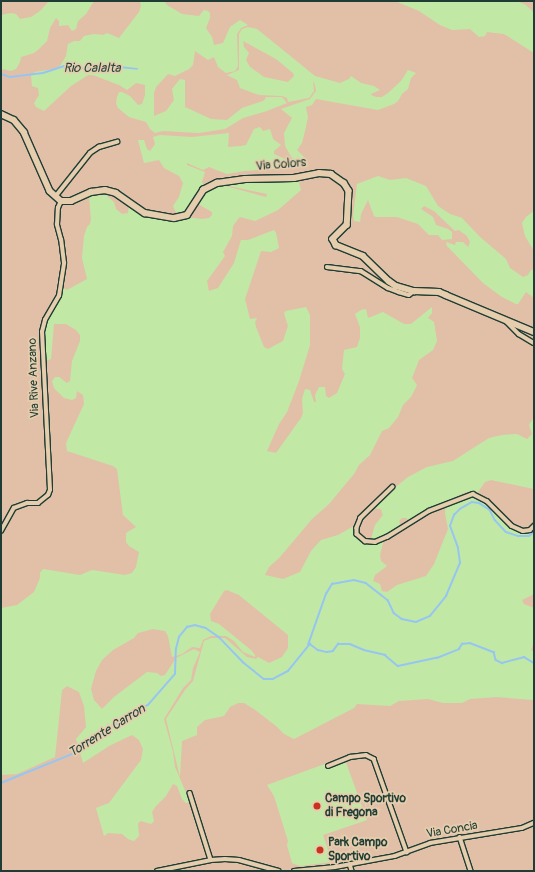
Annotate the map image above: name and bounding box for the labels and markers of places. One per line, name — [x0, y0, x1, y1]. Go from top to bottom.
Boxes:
place label: Campo Sportivo di Fregona — [325, 792, 406, 820]
marker: Campo Sportivo di Fregona — [312, 801, 322, 811]
place label: Park Campo Sportivo — [328, 836, 387, 864]
marker: Park Campo Sportivo — [315, 845, 325, 855]

